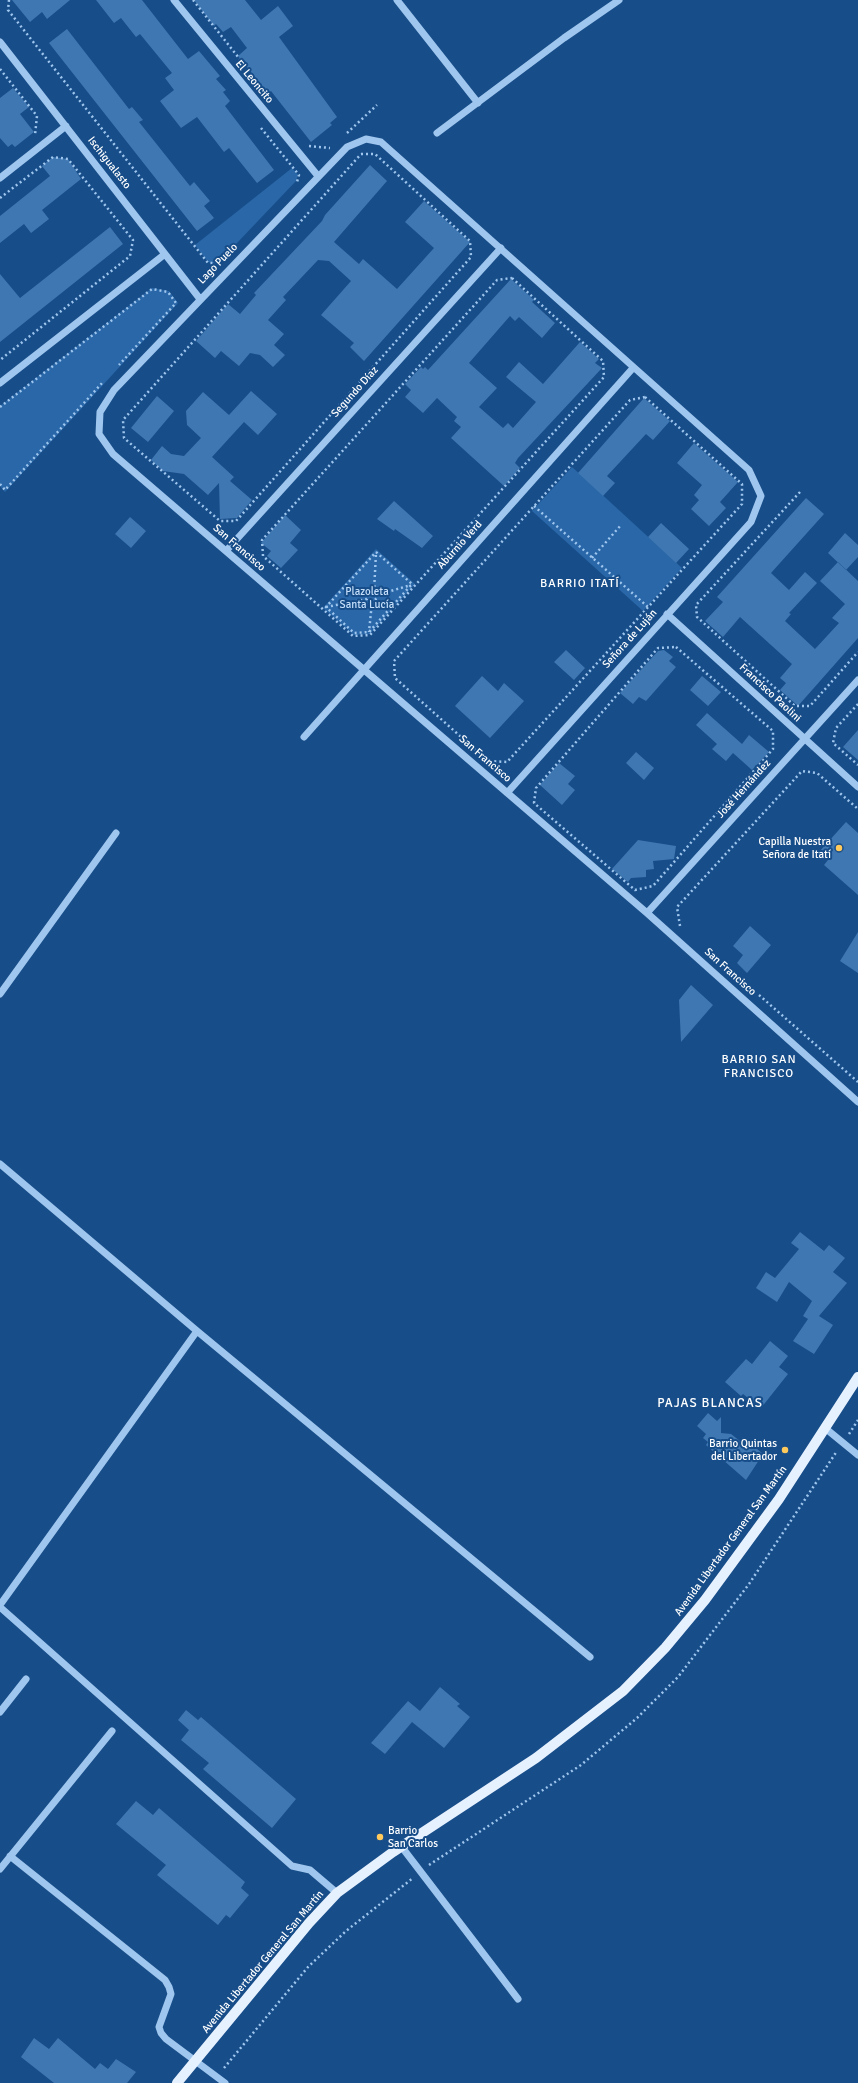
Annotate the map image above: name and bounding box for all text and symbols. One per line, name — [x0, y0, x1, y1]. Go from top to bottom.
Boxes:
street label: El Leoncito — [232, 58, 276, 106]
street label: Ischigualasto — [84, 134, 134, 192]
street label: Lago Puelo — [195, 241, 241, 287]
street label: Segundo Díaz — [329, 364, 381, 420]
street label: Aburnio Verd — [435, 518, 485, 572]
street label: San Francisco — [210, 522, 268, 574]
district label: BARRIO ITATÍ — [540, 577, 620, 591]
park label: Plazoleta Santa Lucía — [340, 585, 394, 611]
street label: Señora de Luján — [600, 607, 660, 671]
street label: Francisco Paolini — [736, 661, 804, 725]
street label: San Francisco — [456, 733, 514, 785]
street label: José Hernández — [714, 757, 774, 821]
place label: Capilla Nuestra Señora de Itatí — [759, 835, 831, 861]
marker: Capilla Nuestra Señora de Itatí — [834, 843, 844, 853]
street label: San Francisco — [701, 945, 759, 999]
district label: BARRIO SAN FRANCISCO — [721, 1053, 797, 1081]
district label: PAJAS BLANCAS — [657, 1396, 763, 1412]
place label: Barrio Quintas del Libertador — [709, 1437, 777, 1463]
marker: Barrio Quintas del Libertador — [780, 1445, 790, 1455]
street label: Avenida Libertador General San Martín — [672, 1463, 790, 1619]
place label: Barrio San Carlos — [388, 1824, 438, 1850]
marker: Barrio San Carlos — [375, 1832, 385, 1842]
street label: Avenida Libertador General San Martín — [199, 1888, 327, 2036]

